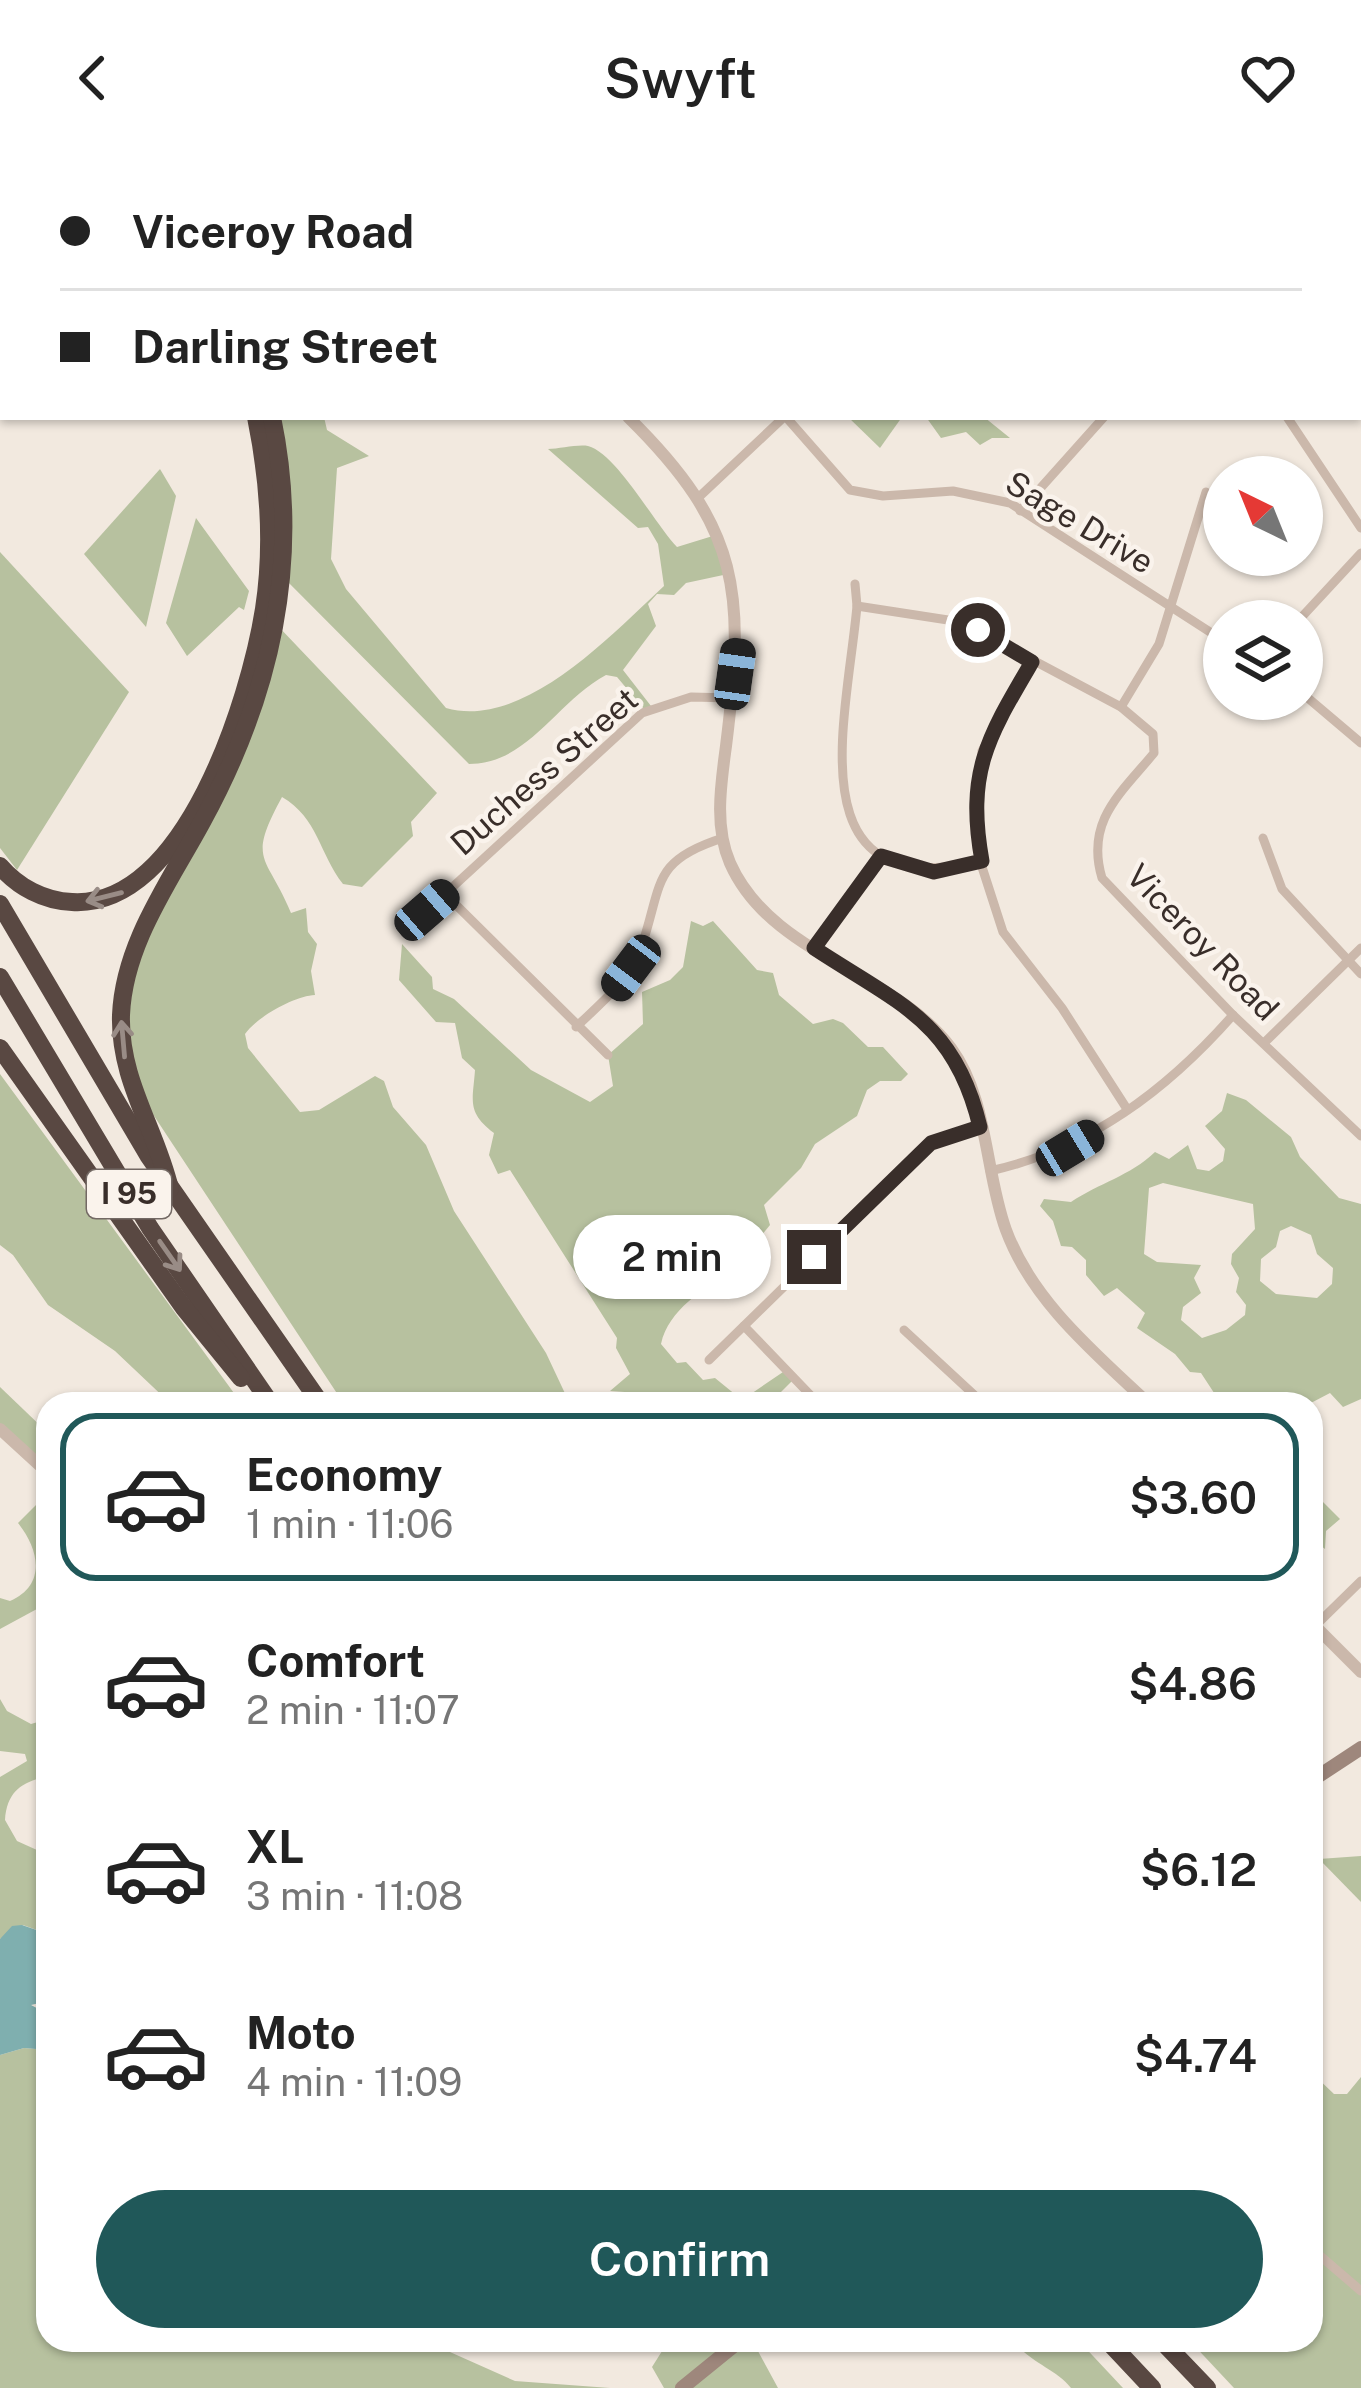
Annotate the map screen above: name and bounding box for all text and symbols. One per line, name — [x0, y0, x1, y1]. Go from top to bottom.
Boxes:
icon: back — [60, 45, 126, 111]
icon: heart — [1235, 45, 1301, 111]
text: Swyft — [604, 47, 757, 110]
text: Viceroy Road — [132, 205, 414, 258]
text: Darling Street — [132, 320, 438, 373]
north arrow — [1203, 456, 1323, 576]
map controls — [1203, 456, 1323, 720]
street label: Sage Drive — [999, 463, 1161, 581]
button: layers — [1203, 600, 1323, 720]
route start — [951, 603, 1005, 657]
car — [712, 636, 758, 712]
street label: Duchess Street — [443, 680, 645, 862]
street label: Viceroy Road — [1119, 856, 1287, 1028]
car — [388, 873, 466, 947]
one-way arrow — [86, 887, 124, 909]
car — [595, 928, 667, 1008]
one-way arrow — [111, 1020, 134, 1059]
car — [1030, 1114, 1110, 1182]
road number: I 95 — [87, 1170, 171, 1218]
callout: 2 min — [574, 1215, 772, 1299]
route end — [787, 1230, 841, 1284]
text: 2 min — [622, 1234, 722, 1280]
one-way arrow — [157, 1239, 182, 1272]
icon: car — [102, 1443, 210, 1551]
text: Economy — [246, 1448, 442, 1501]
text: $3.60 — [1129, 1471, 1257, 1524]
text: 1 min · 11:06 — [246, 1501, 454, 1547]
icon: car — [102, 1629, 210, 1737]
text: Comfort — [246, 1634, 425, 1687]
text: $4.86 — [1128, 1657, 1257, 1710]
text: 2 min · 11:07 — [246, 1687, 460, 1733]
icon: car — [102, 1815, 210, 1923]
text: XL — [246, 1820, 304, 1873]
text: $6.12 — [1140, 1843, 1257, 1896]
text: 3 min · 11:08 — [246, 1873, 463, 1919]
icon: car — [102, 2001, 210, 2109]
text: Moto — [246, 2006, 356, 2059]
text: $4.74 — [1134, 2029, 1257, 2082]
text: 4 min · 11:09 — [246, 2059, 462, 2105]
button: Confirm — [96, 2190, 1263, 2328]

